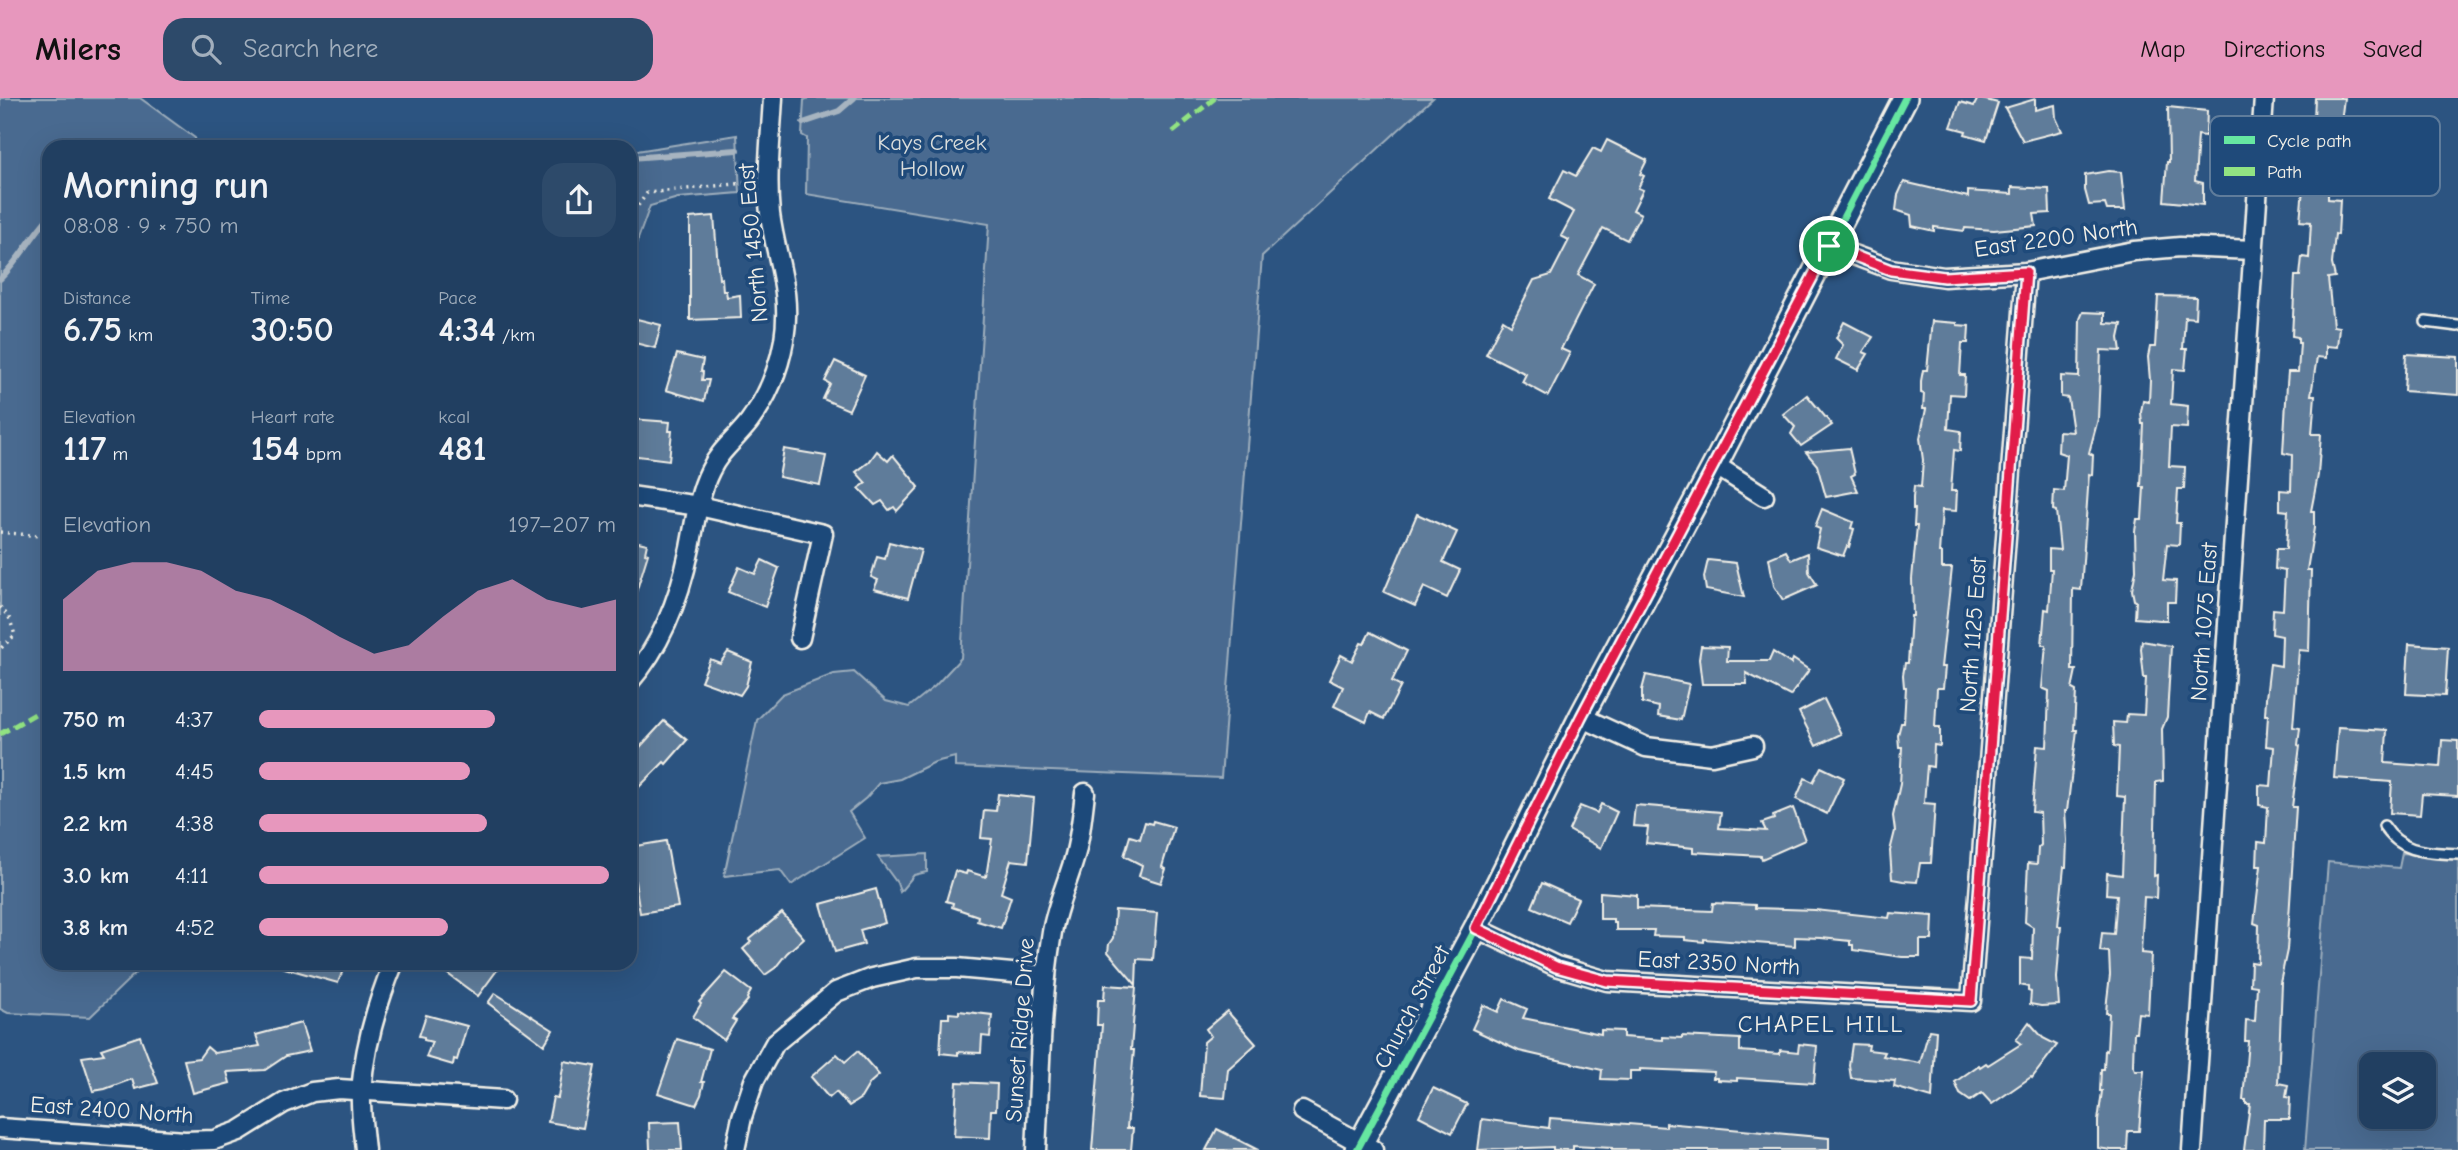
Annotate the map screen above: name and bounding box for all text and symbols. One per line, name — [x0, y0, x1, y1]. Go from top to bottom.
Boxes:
search box — [163, 18, 653, 81]
text: Milers — [35, 30, 121, 68]
icon: search — [187, 30, 225, 68]
text: Search here — [243, 34, 378, 64]
text: Map — [2140, 35, 2186, 63]
text: Directions — [2224, 35, 2325, 63]
text: Saved — [2363, 35, 2423, 63]
legend — [2210, 116, 2440, 196]
park label: Kays Creek Hollow — [877, 129, 987, 182]
text: Cycle path — [2267, 130, 2352, 152]
street label: North 1450 East — [732, 161, 773, 324]
text: Path — [2267, 161, 2302, 183]
button: share — [542, 163, 616, 237]
text: Morning run — [63, 164, 269, 208]
text: 08:08 · 9 × 750 m — [63, 212, 239, 239]
street label: East 2200 North — [1973, 213, 2139, 263]
pin — [1799, 216, 1859, 276]
icon: arrive — [1810, 227, 1848, 265]
text: Distance — [63, 287, 131, 309]
text: Time — [251, 287, 290, 309]
text: Pace — [438, 287, 477, 309]
text: 6.75 — [63, 309, 122, 350]
text: 30:50 — [251, 309, 334, 350]
text: 4:34 — [438, 309, 496, 350]
text: km — [122, 324, 153, 346]
text: /km — [496, 324, 535, 346]
text: Elevation — [63, 406, 136, 428]
text: Heart rate — [251, 406, 334, 428]
text: kcal — [438, 406, 470, 428]
text: 117 — [63, 428, 106, 469]
text: 154 — [251, 428, 299, 469]
text: 481 — [438, 428, 486, 469]
text: m — [106, 443, 128, 465]
text: bpm — [299, 443, 342, 465]
text: Elevation — [63, 511, 151, 538]
text: 197–207 m — [508, 511, 616, 538]
street label: North 1075 East — [2185, 540, 2223, 702]
street label: North 1125 East — [1954, 555, 1992, 713]
text: 750 m — [63, 706, 125, 733]
text: 4:37 — [175, 706, 213, 733]
text: 1.5 km — [63, 758, 126, 785]
text: 4:45 — [175, 758, 214, 785]
text: 2.2 km — [63, 810, 128, 837]
text: 4:38 — [175, 810, 214, 837]
text: 3.0 km — [63, 862, 129, 889]
text: 4:11 — [175, 862, 209, 889]
text: 3.8 km — [63, 914, 128, 941]
text: 4:52 — [175, 914, 215, 941]
street label: Sunset Ridge Drive — [1000, 937, 1040, 1123]
street label: Church Street — [1368, 940, 1456, 1073]
street label: East 2350 North — [1637, 945, 1801, 981]
district label: CHAPEL HILL — [1738, 1010, 1904, 1038]
map controls — [2359, 1052, 2436, 1129]
button: layers — [2359, 1052, 2436, 1129]
street label: East 2400 North — [29, 1091, 195, 1129]

